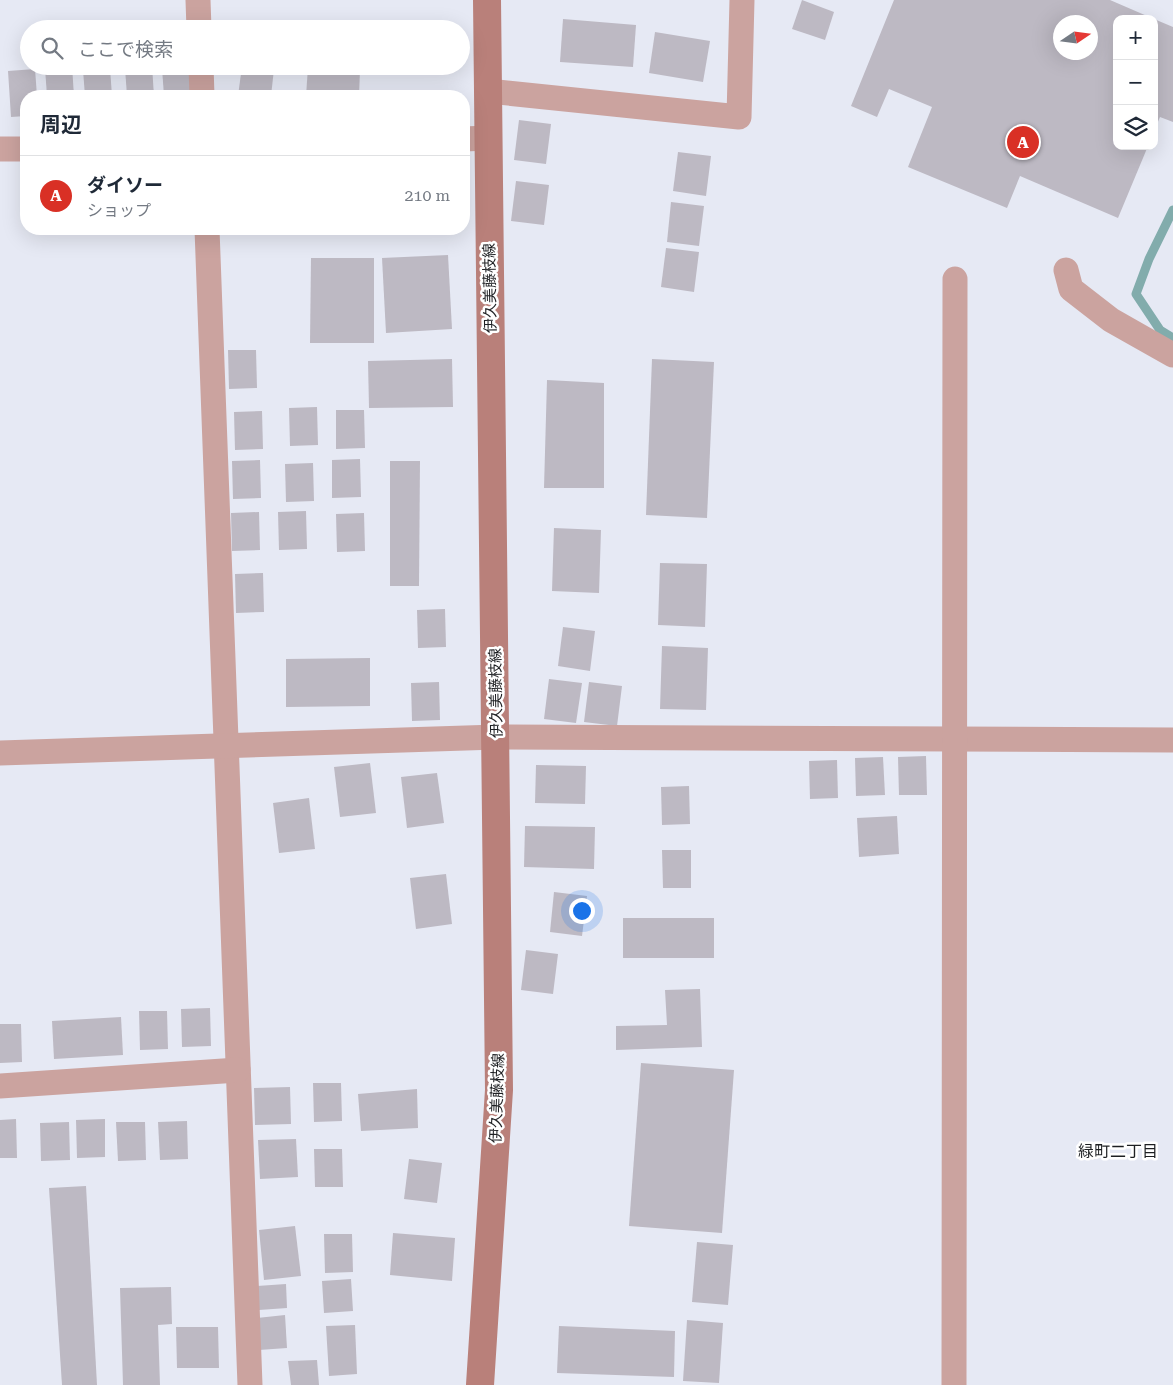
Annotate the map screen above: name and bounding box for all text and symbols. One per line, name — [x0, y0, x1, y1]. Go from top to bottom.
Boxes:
north arrow — [1053, 15, 1098, 60]
map controls — [1113, 15, 1158, 150]
button: + — [1113, 15, 1158, 60]
search box — [20, 20, 470, 75]
icon: search — [38, 34, 66, 62]
text: ここで検索 — [78, 38, 173, 61]
button: − — [1113, 60, 1158, 105]
button: layers — [1113, 105, 1158, 150]
text: 周辺 — [40, 113, 82, 137]
pin: A — [1007, 123, 1039, 161]
text: ダイソー — [87, 174, 163, 197]
text: A — [50, 186, 62, 205]
text: 210 m — [404, 186, 450, 205]
text: ショップ — [87, 201, 151, 220]
street label: 伊久美藤枝線 — [480, 243, 500, 333]
street label: 伊久美藤枝線 — [486, 648, 506, 738]
your location — [569, 898, 595, 924]
street label: 伊久美藤枝線 — [486, 1053, 508, 1143]
district label: 緑町二丁目 — [1078, 1142, 1158, 1161]

